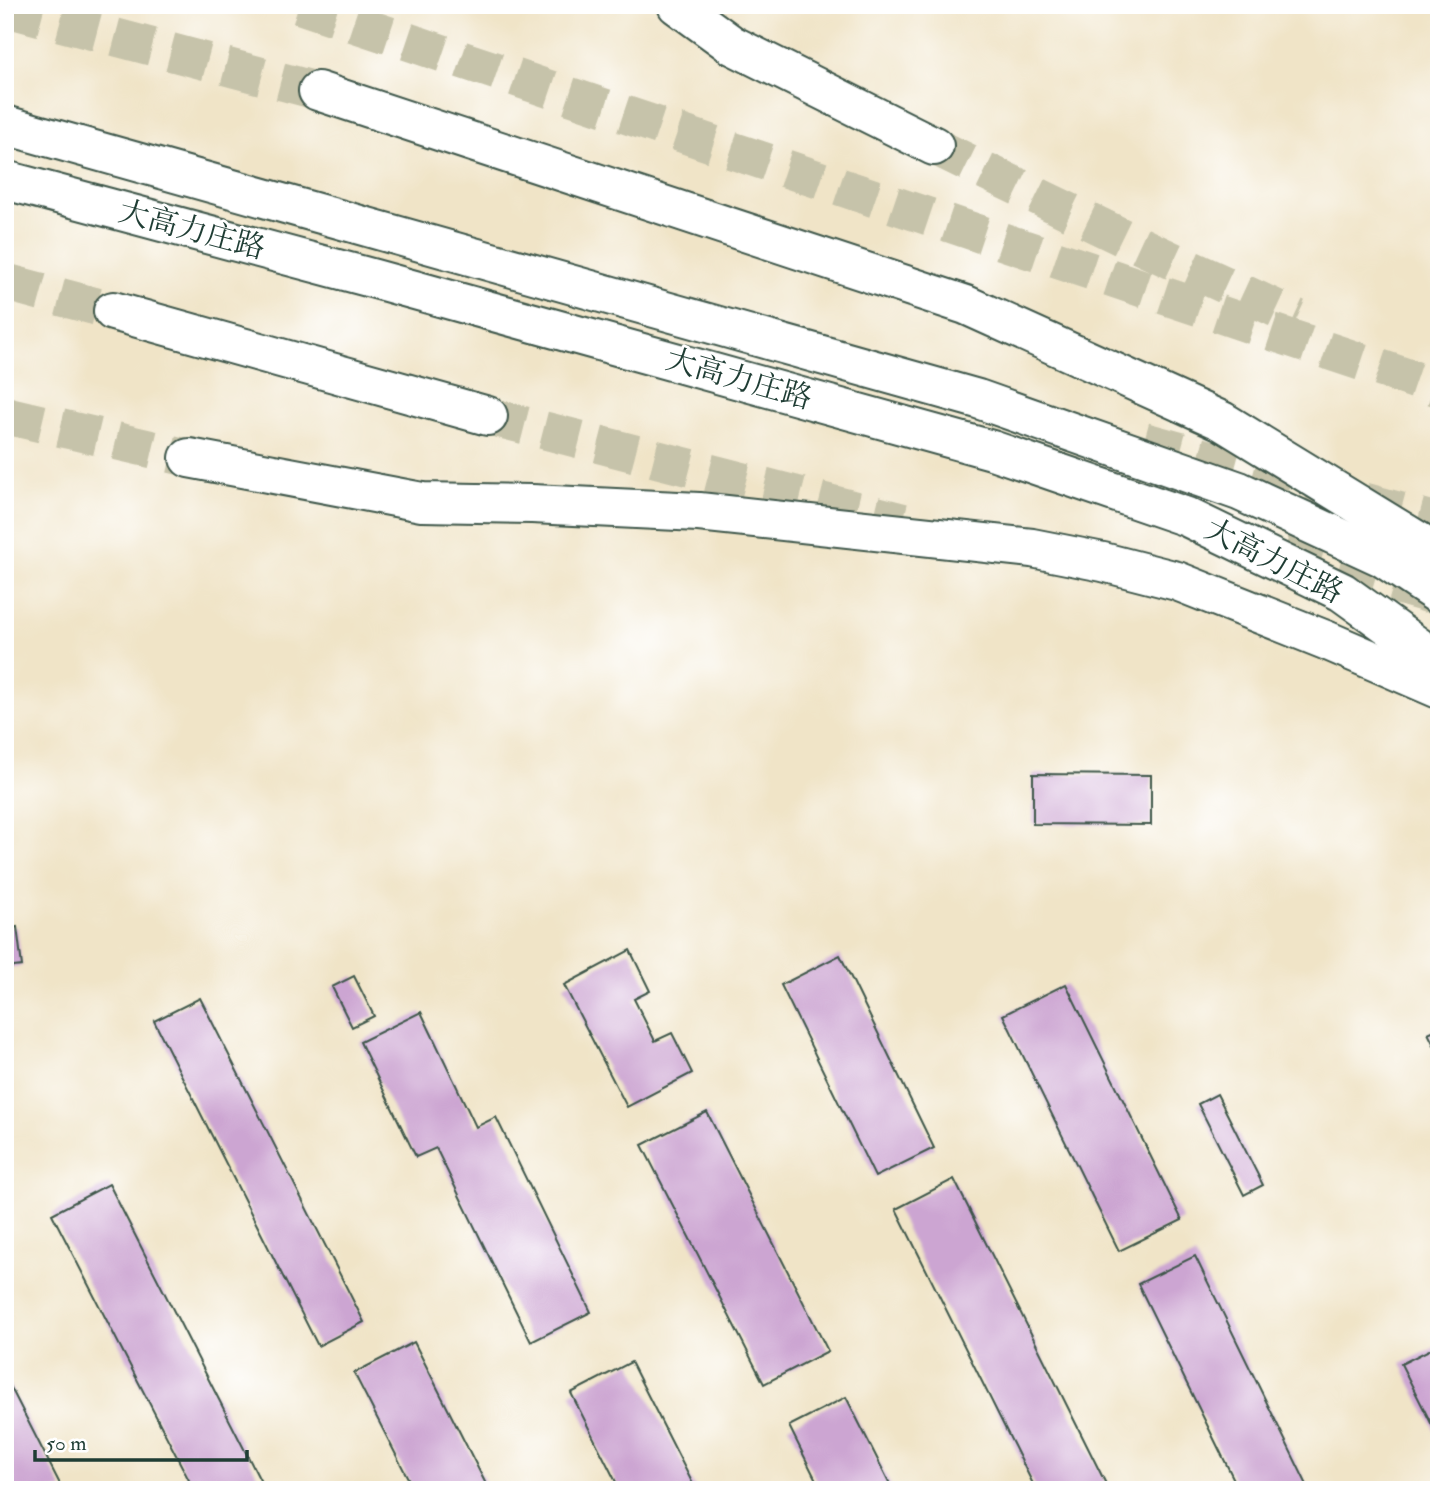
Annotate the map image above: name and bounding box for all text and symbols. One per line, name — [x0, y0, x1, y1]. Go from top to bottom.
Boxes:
street label: 大高力庄路 — [115, 193, 269, 267]
street label: 大高力庄路 — [662, 341, 816, 417]
street label: 大高力庄路 — [1199, 510, 1349, 612]
scale bar — [35, 1418, 247, 1462]
text: 50 m — [46, 1430, 87, 1457]

